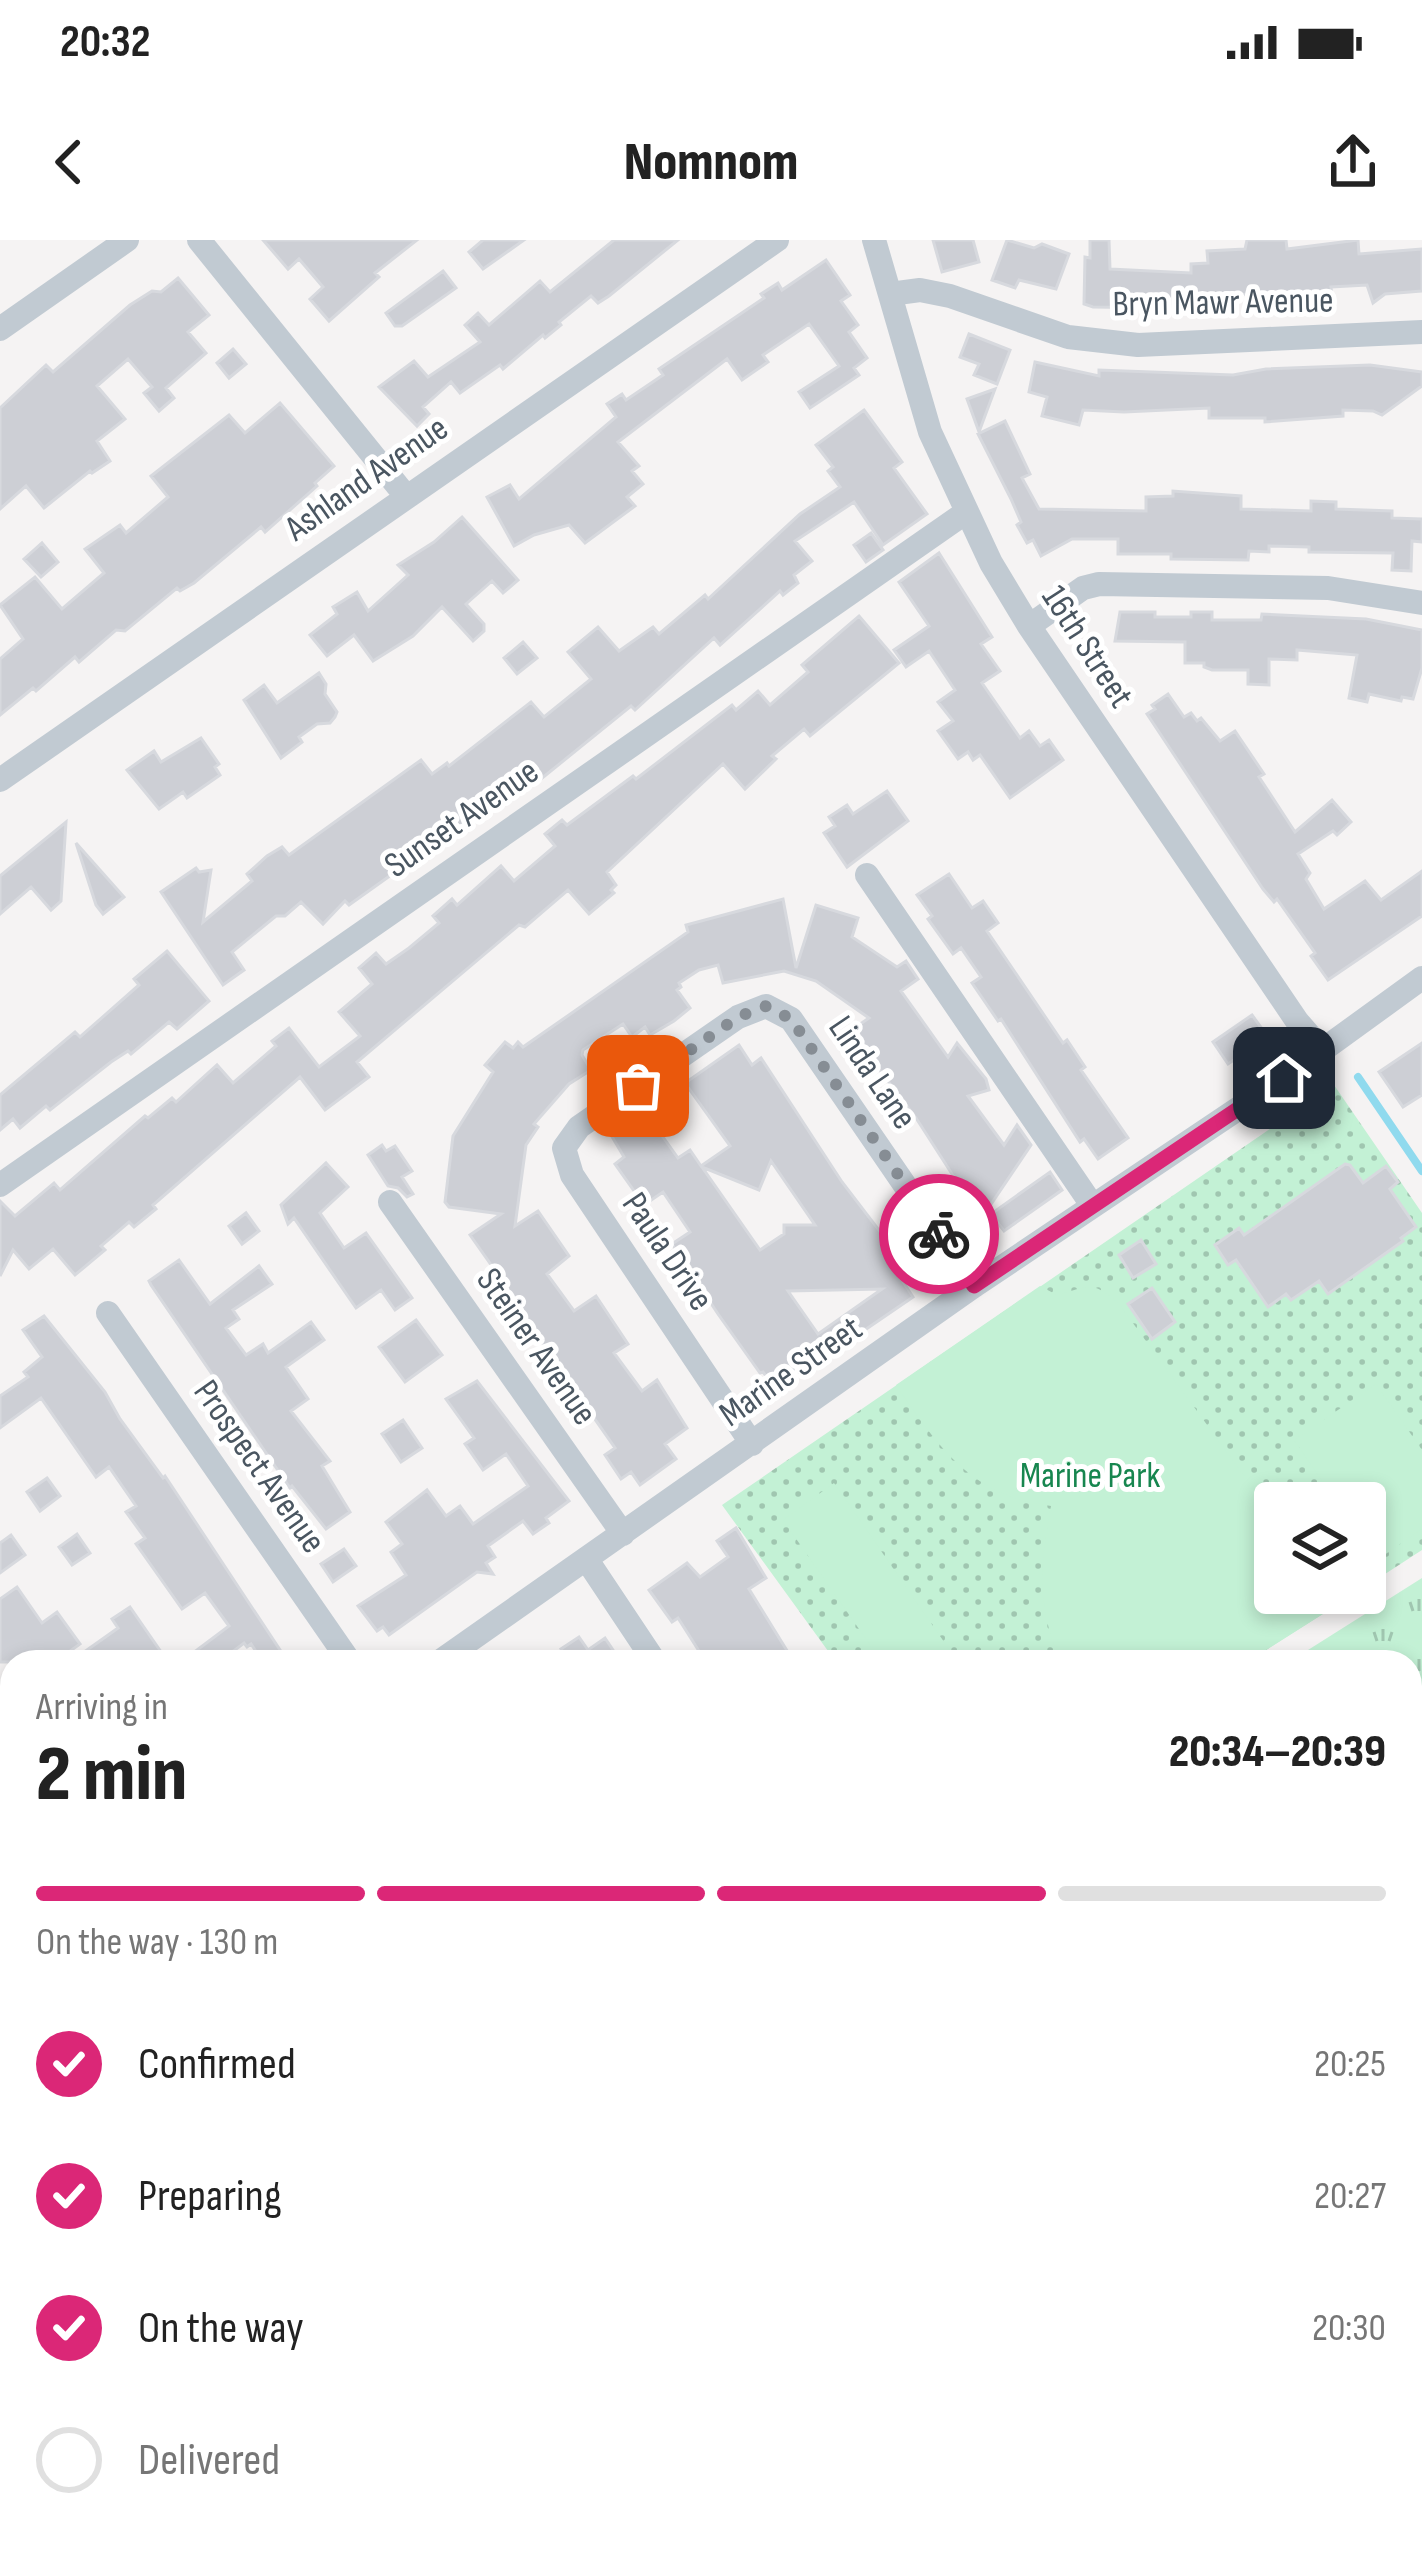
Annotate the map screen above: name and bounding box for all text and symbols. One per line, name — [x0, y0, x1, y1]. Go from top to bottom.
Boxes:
text: 20:32 — [60, 15, 151, 70]
icon: back — [36, 129, 102, 195]
icon: share — [1320, 129, 1386, 195]
text: Nomnom — [624, 130, 798, 195]
street label: Bryn Mawr Avenue — [1112, 280, 1334, 326]
street label: Ashland Avenue — [277, 407, 457, 551]
street label: 16th Street — [1032, 578, 1142, 716]
street label: Sunset Avenue — [377, 750, 547, 888]
street label: Linda Lane — [819, 1008, 925, 1138]
pin — [1233, 1027, 1335, 1129]
pin — [587, 1035, 689, 1137]
icon: home — [1251, 1045, 1317, 1111]
icon: bag — [605, 1053, 671, 1119]
courier — [879, 1174, 999, 1294]
street label: Paula Drive — [612, 1185, 722, 1319]
icon: bike — [906, 1201, 972, 1267]
street label: Steiner Avenue — [466, 1260, 606, 1434]
street label: Marine Street — [712, 1307, 870, 1437]
street label: Prospect Avenue — [184, 1372, 334, 1562]
park label: Marine Park — [1020, 1455, 1161, 1498]
map controls — [1254, 1482, 1386, 1614]
button: layers — [1254, 1482, 1386, 1614]
text: Arriving in — [36, 1684, 168, 1731]
text: 20:34–20:39 — [1169, 1725, 1386, 1780]
text: 2 min — [36, 1729, 187, 1822]
text: On the way · 130 m — [36, 1919, 278, 1966]
icon: check — [36, 2031, 102, 2097]
text: Confirmed — [138, 2037, 296, 2092]
text: 20:25 — [1314, 2041, 1386, 2088]
icon: check — [36, 2163, 102, 2229]
text: Preparing — [138, 2169, 282, 2224]
text: 20:27 — [1314, 2173, 1386, 2220]
icon: check — [36, 2295, 102, 2361]
text: On the way — [138, 2301, 304, 2356]
text: 20:30 — [1312, 2305, 1386, 2352]
text: Delivered — [138, 2433, 280, 2488]

